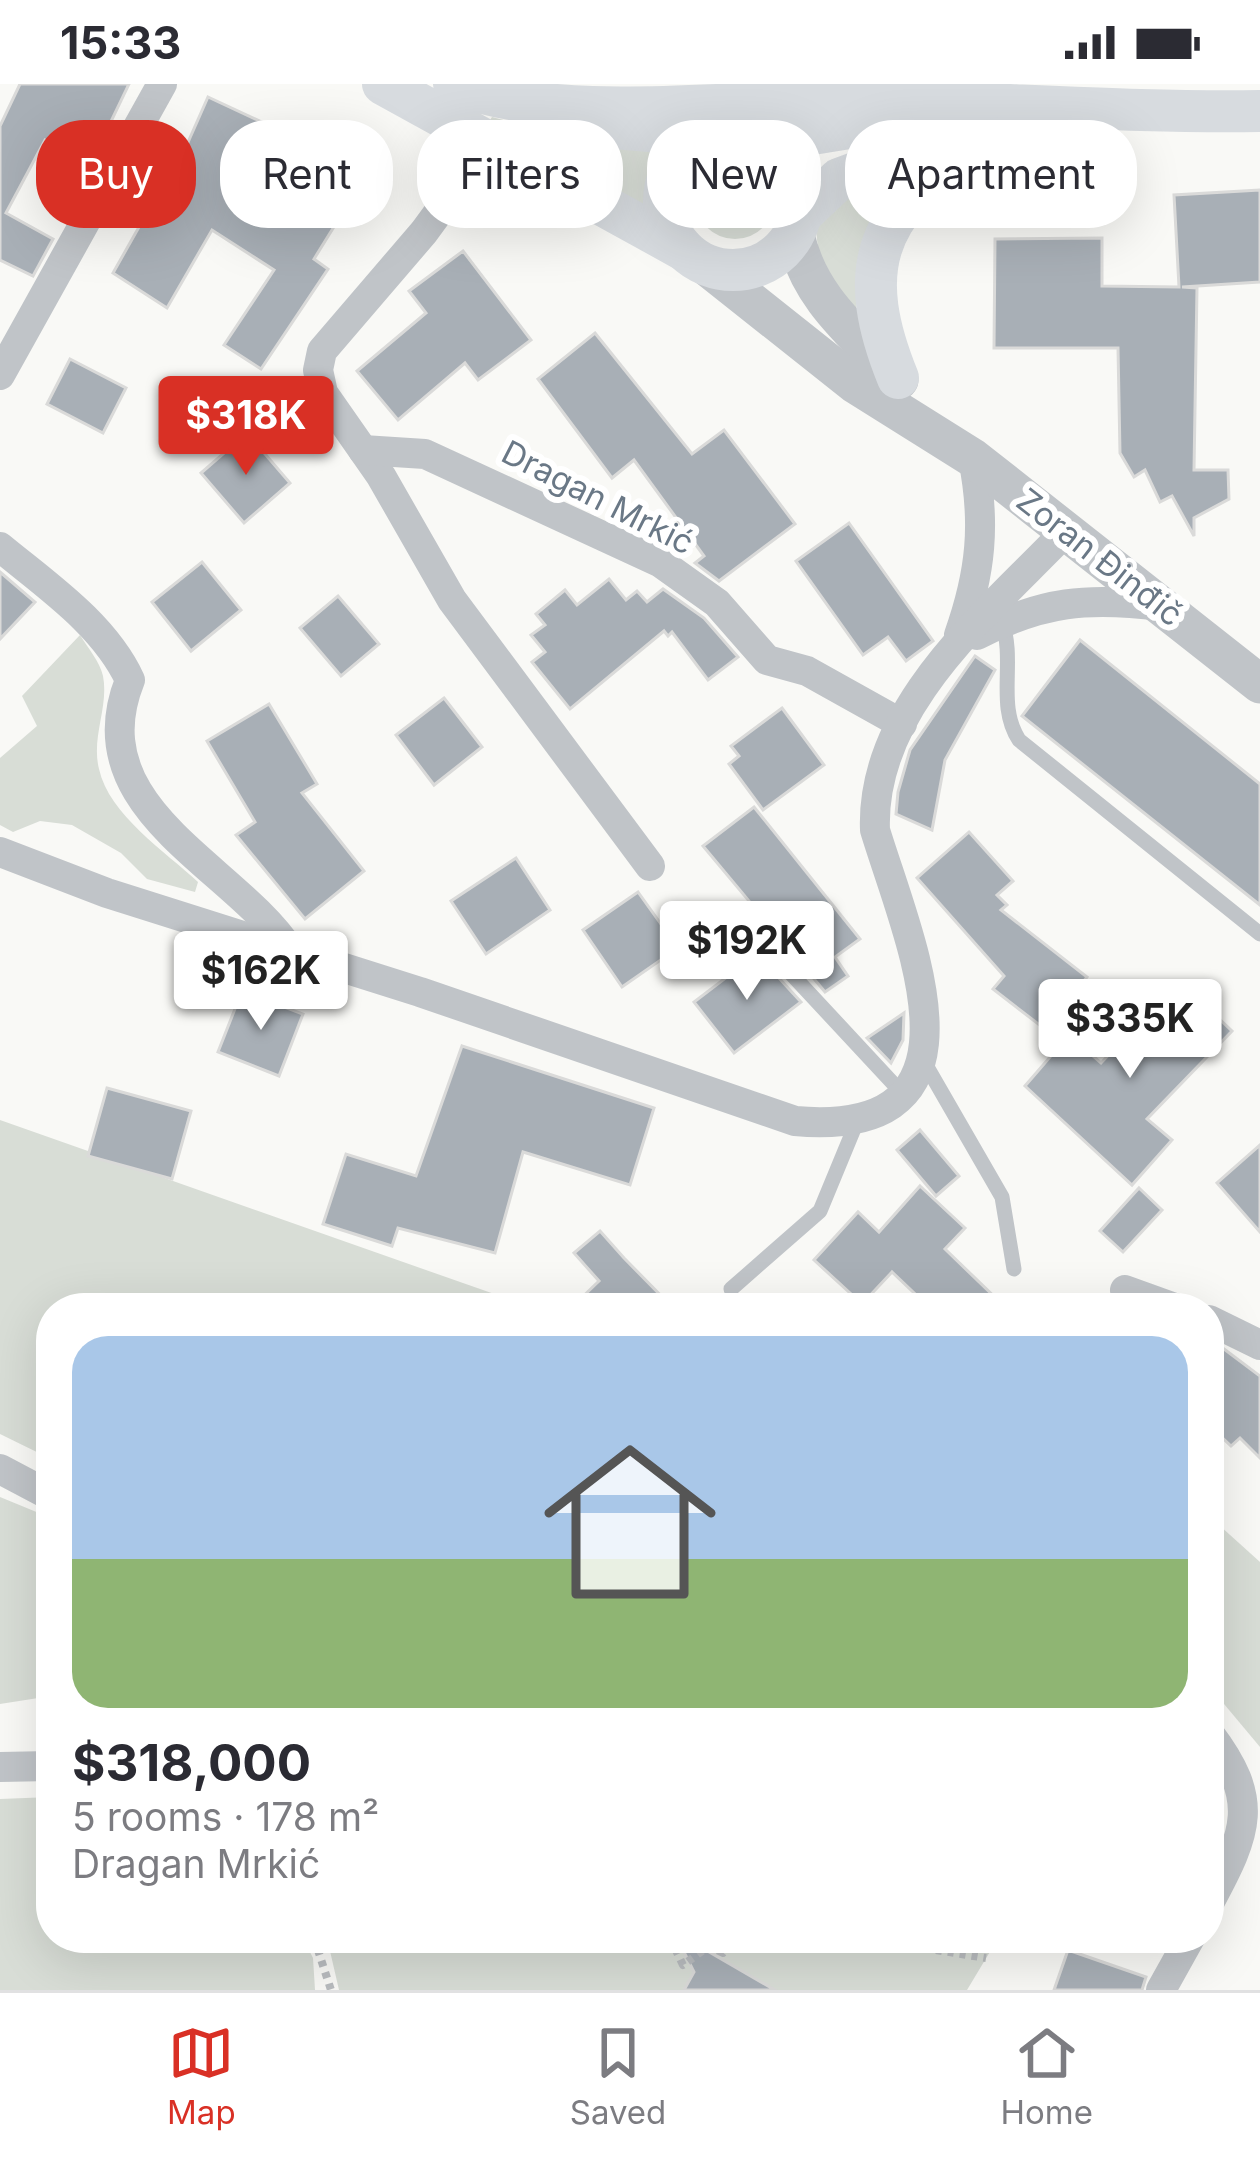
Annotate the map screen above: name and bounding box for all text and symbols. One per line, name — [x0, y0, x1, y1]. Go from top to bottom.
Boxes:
text: 15:33 — [60, 15, 181, 70]
chip: Buy — [36, 120, 196, 228]
chip: Rent — [220, 120, 393, 228]
chip: Filters — [417, 120, 623, 228]
chip: New — [647, 120, 821, 228]
chip: Apartment — [845, 120, 1137, 228]
pin: $318K — [162, 376, 330, 478]
text: $318K — [186, 391, 306, 438]
street label: Dragan Mrkić — [495, 432, 701, 562]
street label: Zoran Đinđič — [1009, 480, 1191, 634]
pin: $192K — [663, 901, 831, 1003]
text: $192K — [687, 916, 807, 963]
pin: $162K — [177, 931, 345, 1033]
text: $162K — [201, 946, 321, 993]
pin: $335K — [1046, 979, 1214, 1081]
text: $335K — [1066, 994, 1194, 1041]
icon: home — [522, 1414, 738, 1630]
text: $318,000 — [72, 1732, 311, 1793]
text: 5 rooms · 178 m² — [72, 1793, 379, 1840]
text: Dragan Mrkić — [72, 1840, 320, 1887]
tab: Map — [167, 2020, 236, 2132]
tab: Saved — [570, 2020, 666, 2132]
tab: Home — [1000, 2020, 1093, 2132]

